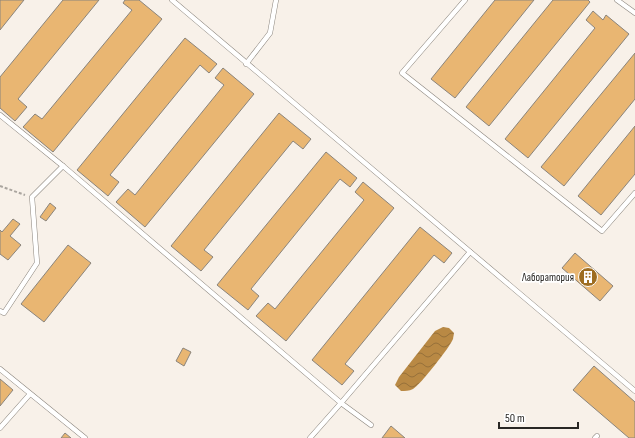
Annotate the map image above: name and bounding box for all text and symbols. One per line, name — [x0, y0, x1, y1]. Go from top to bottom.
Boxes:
building icon: Лаборатория — [577, 266, 599, 288]
place label: Лаборатория — [521, 271, 574, 284]
scale bar — [499, 404, 578, 430]
text: 50 m — [505, 411, 525, 426]

